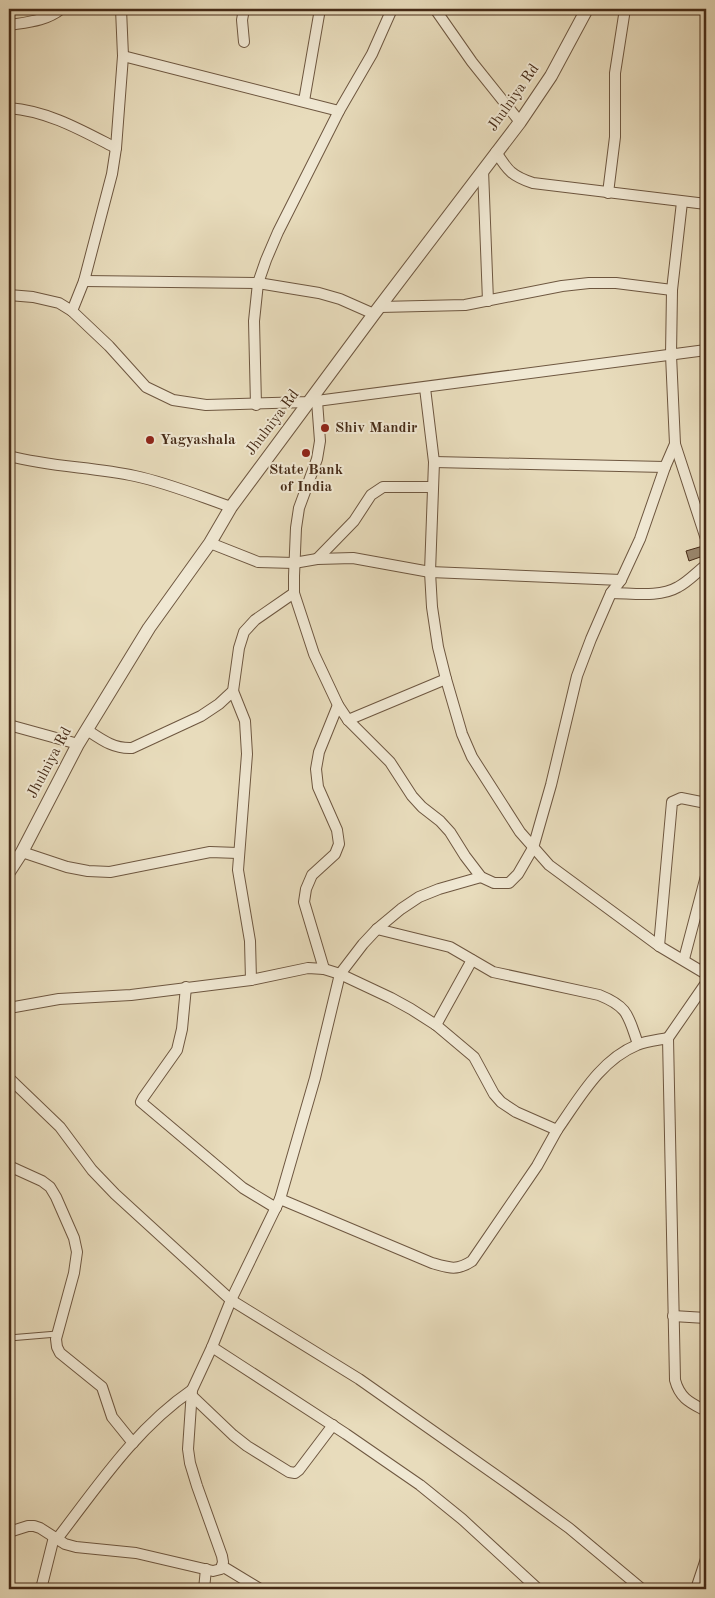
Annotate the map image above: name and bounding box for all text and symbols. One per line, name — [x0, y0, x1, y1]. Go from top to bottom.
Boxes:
street label: Jhulniya Rd — [485, 62, 543, 134]
street label: Jhulniya Rd — [244, 387, 303, 459]
place label: Shiv Mandir — [335, 421, 418, 436]
marker: Shiv Mandir — [319, 422, 331, 434]
place label: Yagyashala — [160, 433, 236, 448]
marker: Yagyashala — [144, 434, 156, 446]
marker: State Bank of India — [300, 447, 312, 459]
place label: State Bank of India — [269, 463, 344, 495]
street label: Jhulniya Rd — [25, 725, 75, 801]

